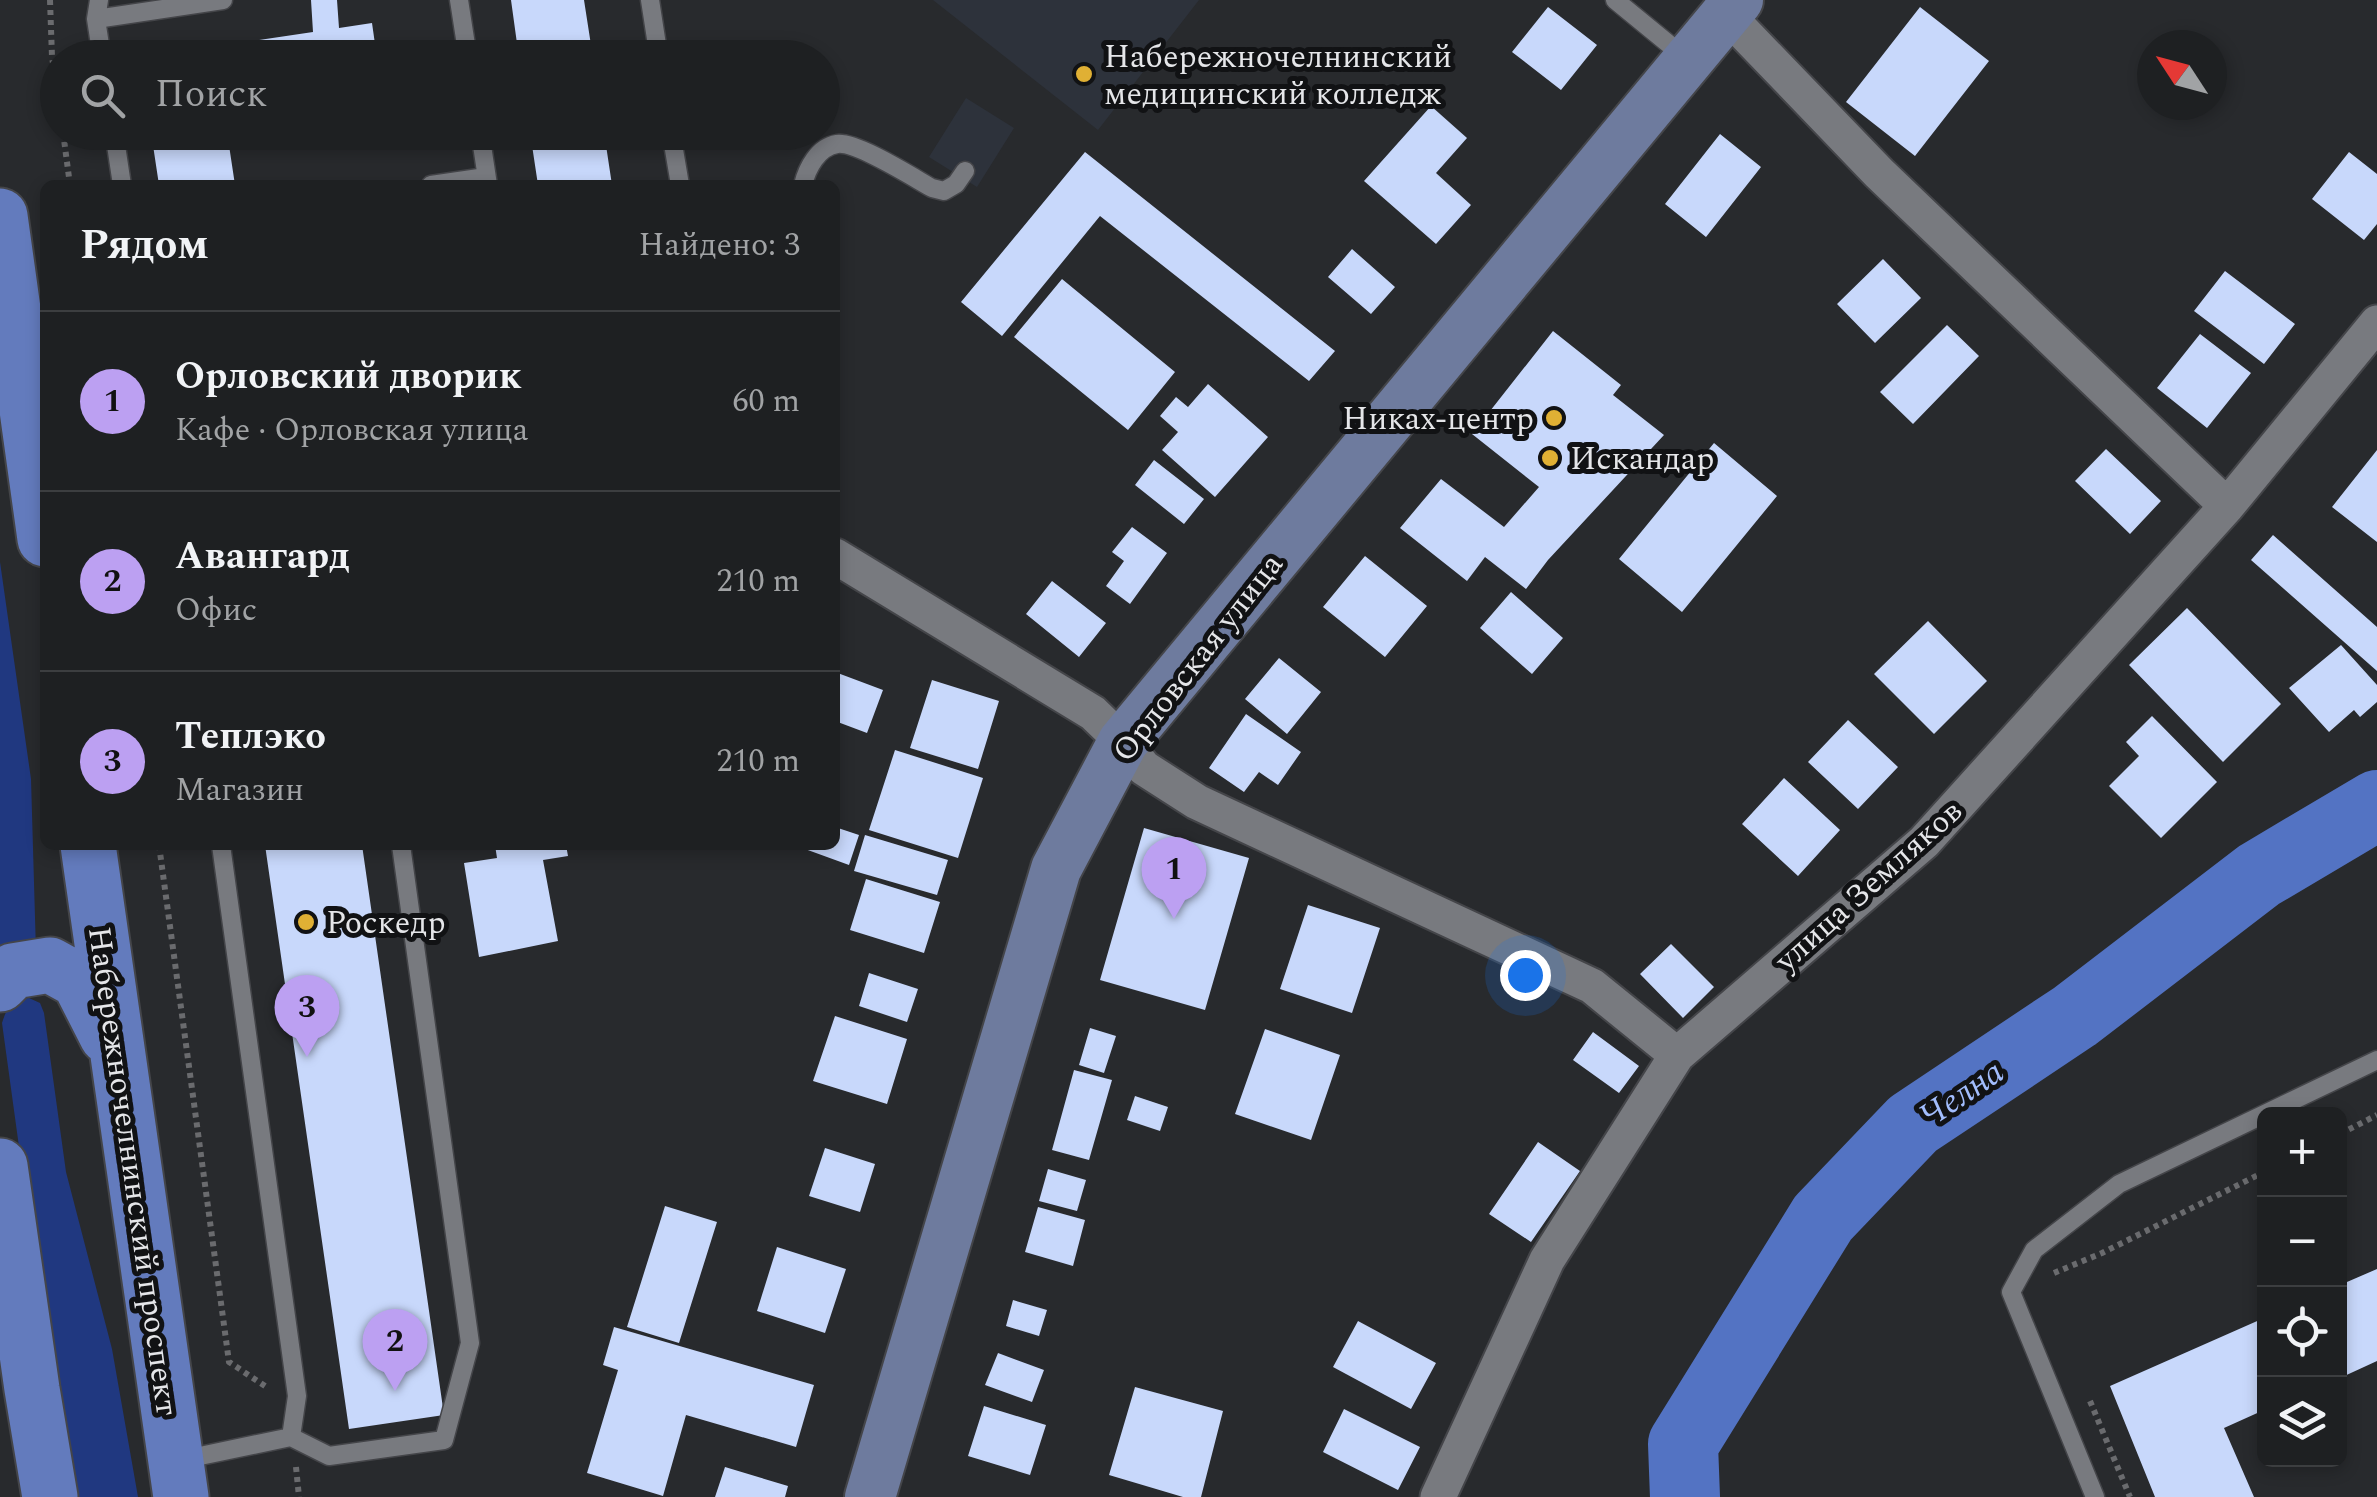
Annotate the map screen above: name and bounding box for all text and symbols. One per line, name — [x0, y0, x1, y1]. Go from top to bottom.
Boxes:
north arrow — [2137, 30, 2227, 120]
place label: Набережночелнинский медицинский колледж — [1104, 33, 1452, 119]
search box — [40, 40, 840, 150]
marker: Набережночелнинский медицинский колледж — [1073, 63, 1095, 85]
text: Поиск — [155, 66, 267, 124]
icon: search — [75, 68, 130, 123]
text: Рядом — [80, 214, 209, 277]
text: Найдено: 3 — [639, 221, 800, 270]
text: Орловский дворик — [175, 348, 522, 406]
text: 1 — [104, 377, 121, 426]
text: 60 m — [732, 377, 800, 426]
place label: Никах-центр — [1342, 395, 1534, 444]
text: Кафе · Орловская улица — [175, 406, 528, 455]
marker: Никах-центр — [1543, 407, 1565, 429]
place label: Искандар — [1570, 435, 1715, 484]
marker: Искандар — [1539, 447, 1561, 469]
text: Авангард — [175, 528, 350, 586]
street label: Орловская улица — [1101, 542, 1296, 773]
text: 2 — [104, 557, 121, 606]
text: 210 m — [716, 557, 800, 606]
text: Офис — [175, 586, 257, 635]
text: Теплэко — [175, 708, 326, 766]
text: 3 — [104, 737, 121, 786]
text: 210 m — [716, 737, 800, 786]
text: Магазин — [175, 766, 304, 815]
street label: улица Земляков — [1763, 788, 1974, 985]
pin: 1 — [1142, 836, 1206, 919]
place label: Роскедр — [326, 899, 446, 948]
marker: Роскедр — [295, 911, 317, 933]
street label: Набережночелнинский проспект — [74, 924, 191, 1419]
your location — [1500, 950, 1551, 1001]
pin: 3 — [274, 974, 340, 1057]
water label: Челна — [1909, 1046, 2015, 1142]
map controls — [2257, 1107, 2347, 1467]
button: + — [2257, 1107, 2347, 1197]
button: − — [2257, 1197, 2347, 1287]
button: locate — [2257, 1287, 2347, 1377]
pin: 2 — [362, 1308, 428, 1391]
button: layers — [2257, 1377, 2347, 1467]

